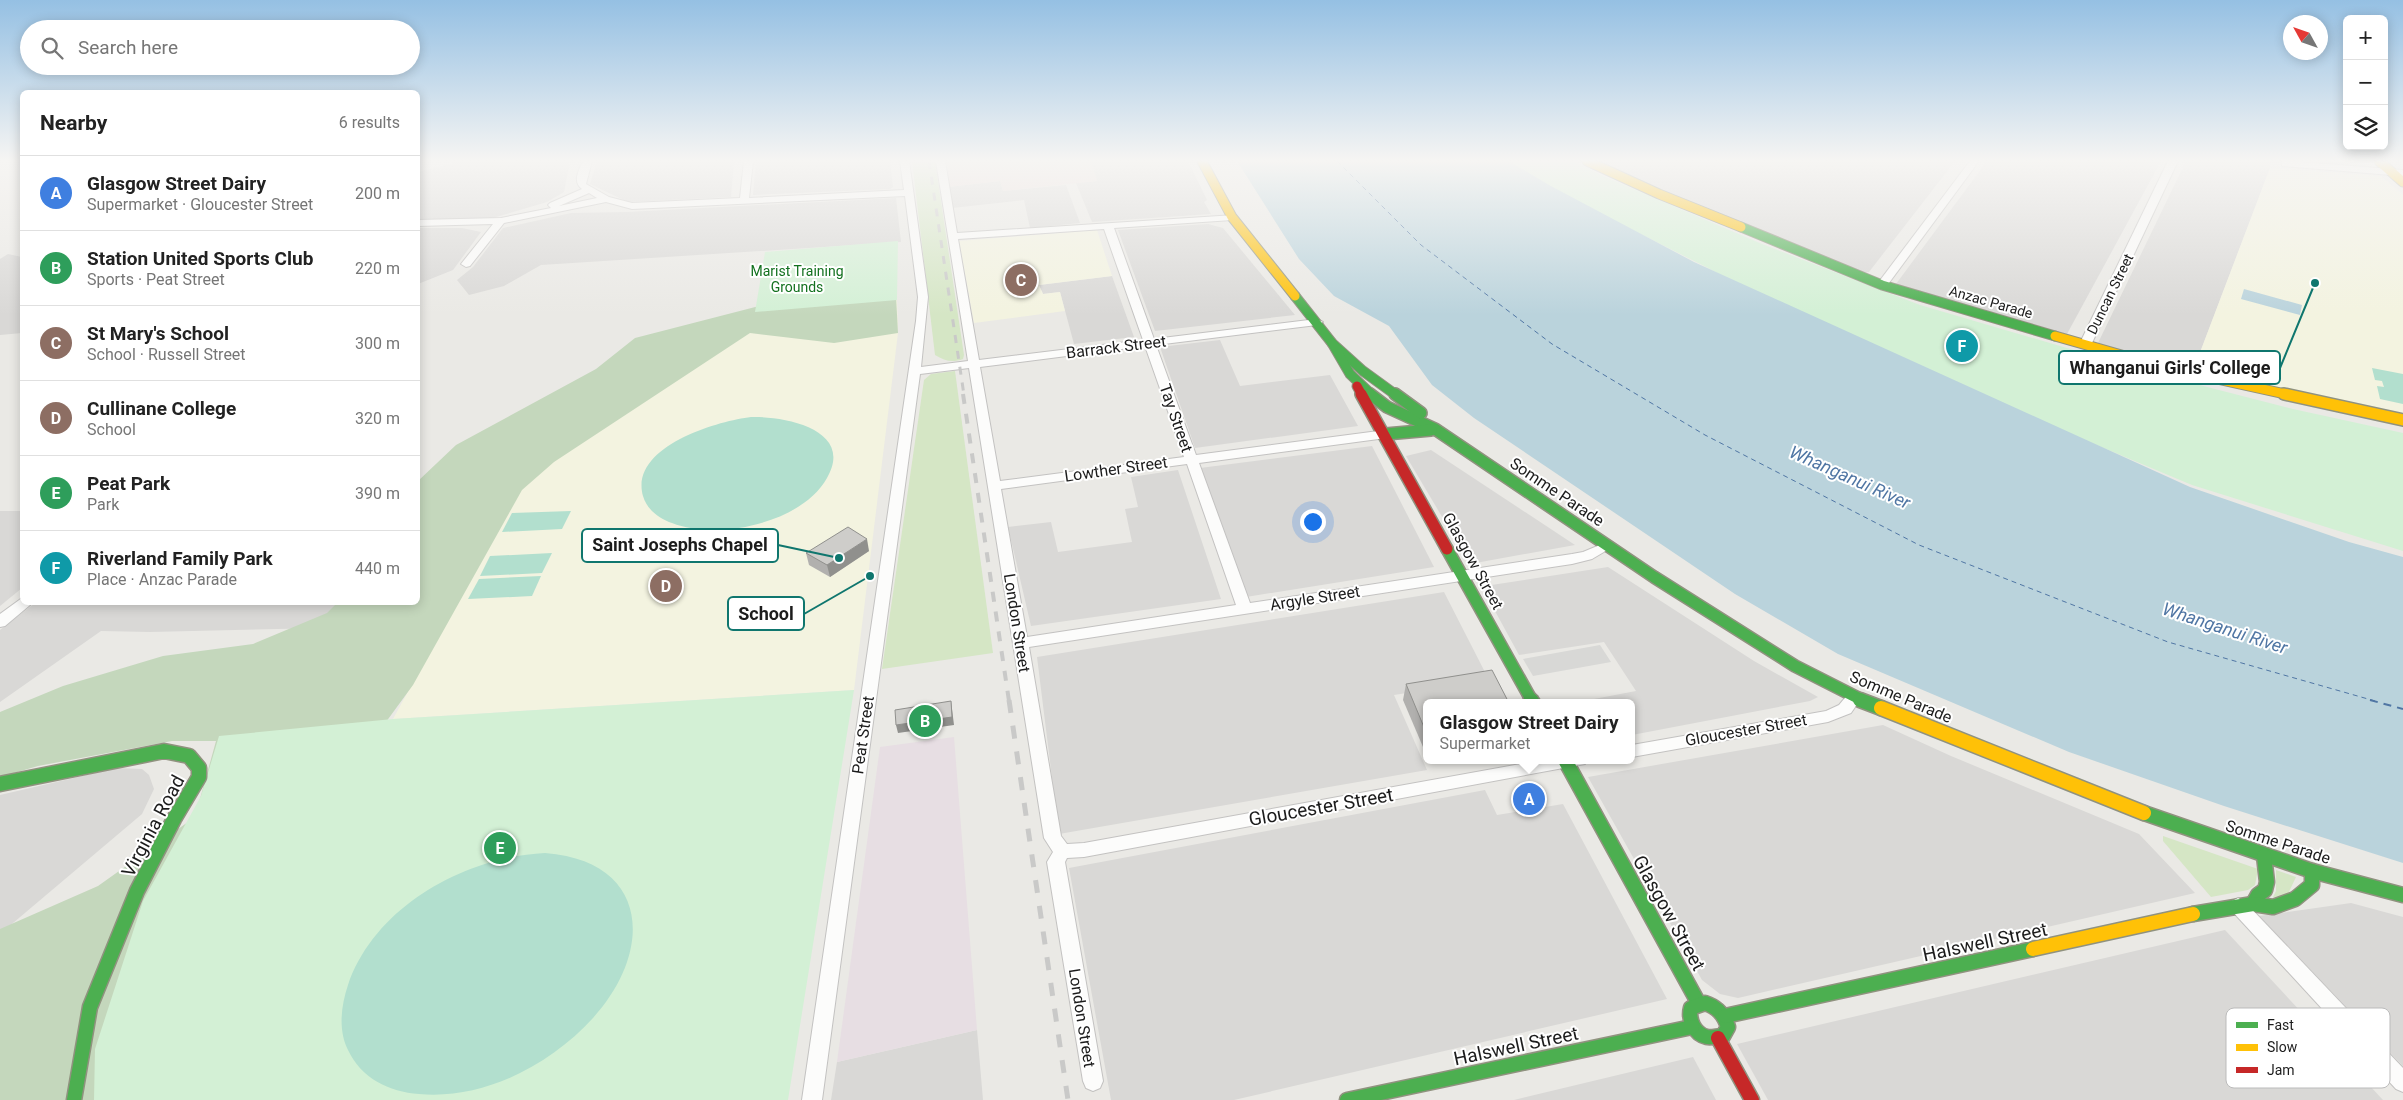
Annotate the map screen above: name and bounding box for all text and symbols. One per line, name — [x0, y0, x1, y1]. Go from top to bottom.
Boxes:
north arrow — [2283, 15, 2328, 60]
map controls — [2343, 15, 2388, 150]
button: + — [2343, 15, 2388, 60]
search box — [20, 20, 420, 75]
icon: search — [38, 34, 66, 62]
text: Search here — [78, 36, 178, 59]
button: − — [2343, 60, 2388, 105]
button: layers — [2343, 105, 2388, 150]
text: Nearby — [40, 111, 107, 135]
text: 6 results — [339, 113, 400, 132]
text: Glasgow Street Dairy — [87, 172, 266, 195]
text: A — [51, 184, 61, 203]
text: 200 m — [355, 184, 400, 203]
text: Supermarket · Gloucester Street — [87, 195, 313, 214]
text: Station United Sports Club — [87, 247, 313, 270]
street label: Duncan Street — [2084, 251, 2137, 337]
text: B — [51, 259, 61, 278]
text: 220 m — [355, 259, 400, 278]
pin: C — [1005, 261, 1037, 299]
park label: Marist Training Grounds — [750, 263, 844, 295]
text: Sports · Peat Street — [87, 270, 225, 289]
street label: Anzac Parade — [1947, 282, 2035, 322]
text: St Mary's School — [87, 322, 229, 345]
pin: F — [1946, 327, 1978, 365]
street label: Barrack Street — [1065, 331, 1167, 363]
text: C — [51, 334, 61, 353]
text: 300 m — [355, 334, 400, 353]
text: School · Russell Street — [87, 345, 246, 364]
callout: Whanganui Girls' College — [2059, 351, 2280, 384]
text: Whanganui Girls' College — [2069, 357, 2271, 378]
street label: Tay Street — [1155, 381, 1197, 455]
text: Cullinane College — [87, 397, 236, 420]
text: D — [51, 409, 61, 428]
text: 320 m — [355, 409, 400, 428]
text: School — [87, 420, 136, 439]
water label: Whanganui River — [1786, 441, 1915, 513]
street label: Lowther Street — [1063, 452, 1169, 486]
street label: Somme Parade — [1506, 454, 1608, 530]
text: Peat Park — [87, 472, 170, 495]
text: E — [52, 484, 61, 503]
text: 390 m — [355, 484, 400, 503]
text: Park — [87, 495, 119, 514]
your location — [1300, 509, 1326, 535]
street label: Glasgow Street — [1438, 509, 1508, 613]
callout: Saint Josephs Chapel — [582, 529, 778, 562]
text: Saint Josephs Chapel — [592, 534, 768, 555]
text: Riverland Family Park — [87, 547, 273, 570]
text: F — [52, 559, 60, 578]
text: 440 m — [355, 559, 400, 578]
pin: D — [650, 567, 682, 605]
text: Place · Anzac Parade — [87, 570, 237, 589]
street label: London Street — [1000, 572, 1034, 674]
street label: Argyle Street — [1269, 582, 1361, 614]
callout: School — [728, 597, 804, 630]
water label: Whanganui River — [2160, 598, 2291, 658]
text: School — [738, 603, 794, 624]
street label: Somme Parade — [1847, 667, 1955, 727]
street label: Peat Street — [848, 695, 878, 775]
popup — [1423, 699, 1635, 764]
pin: B — [909, 702, 941, 740]
street label: Gloucester Street — [1684, 710, 1808, 750]
text: Glasgow Street Dairy — [1440, 711, 1618, 734]
text: Supermarket — [1440, 734, 1531, 753]
street label: Virginia Road — [117, 771, 189, 881]
pin: A — [1513, 780, 1545, 818]
street label: Gloucester Street — [1247, 783, 1395, 831]
street label: Somme Parade — [2223, 816, 2333, 868]
pin: E — [484, 829, 516, 867]
street label: Glasgow Street — [1628, 851, 1710, 975]
street label: Halswell Street — [1921, 918, 2049, 966]
street label: London Street — [1065, 967, 1099, 1069]
legend — [2226, 1008, 2390, 1088]
text: Fast — [2267, 1017, 2294, 1033]
street label: Halswell Street — [1452, 1022, 1580, 1070]
text: Slow — [2267, 1039, 2298, 1055]
text: Jam — [2267, 1062, 2295, 1078]

